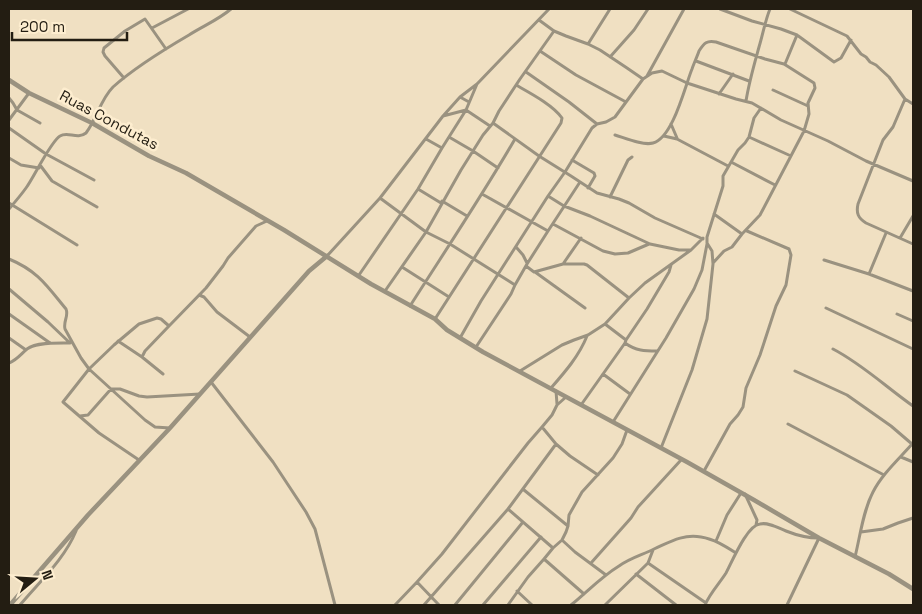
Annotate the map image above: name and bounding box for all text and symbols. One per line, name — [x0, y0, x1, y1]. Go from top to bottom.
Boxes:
scale bar — [12, 10, 128, 42]
text: 200 m — [20, 17, 65, 36]
street label: Ruas Condutas — [57, 86, 162, 154]
north arrow — [10, 554, 60, 604]
text: N — [37, 568, 57, 582]

